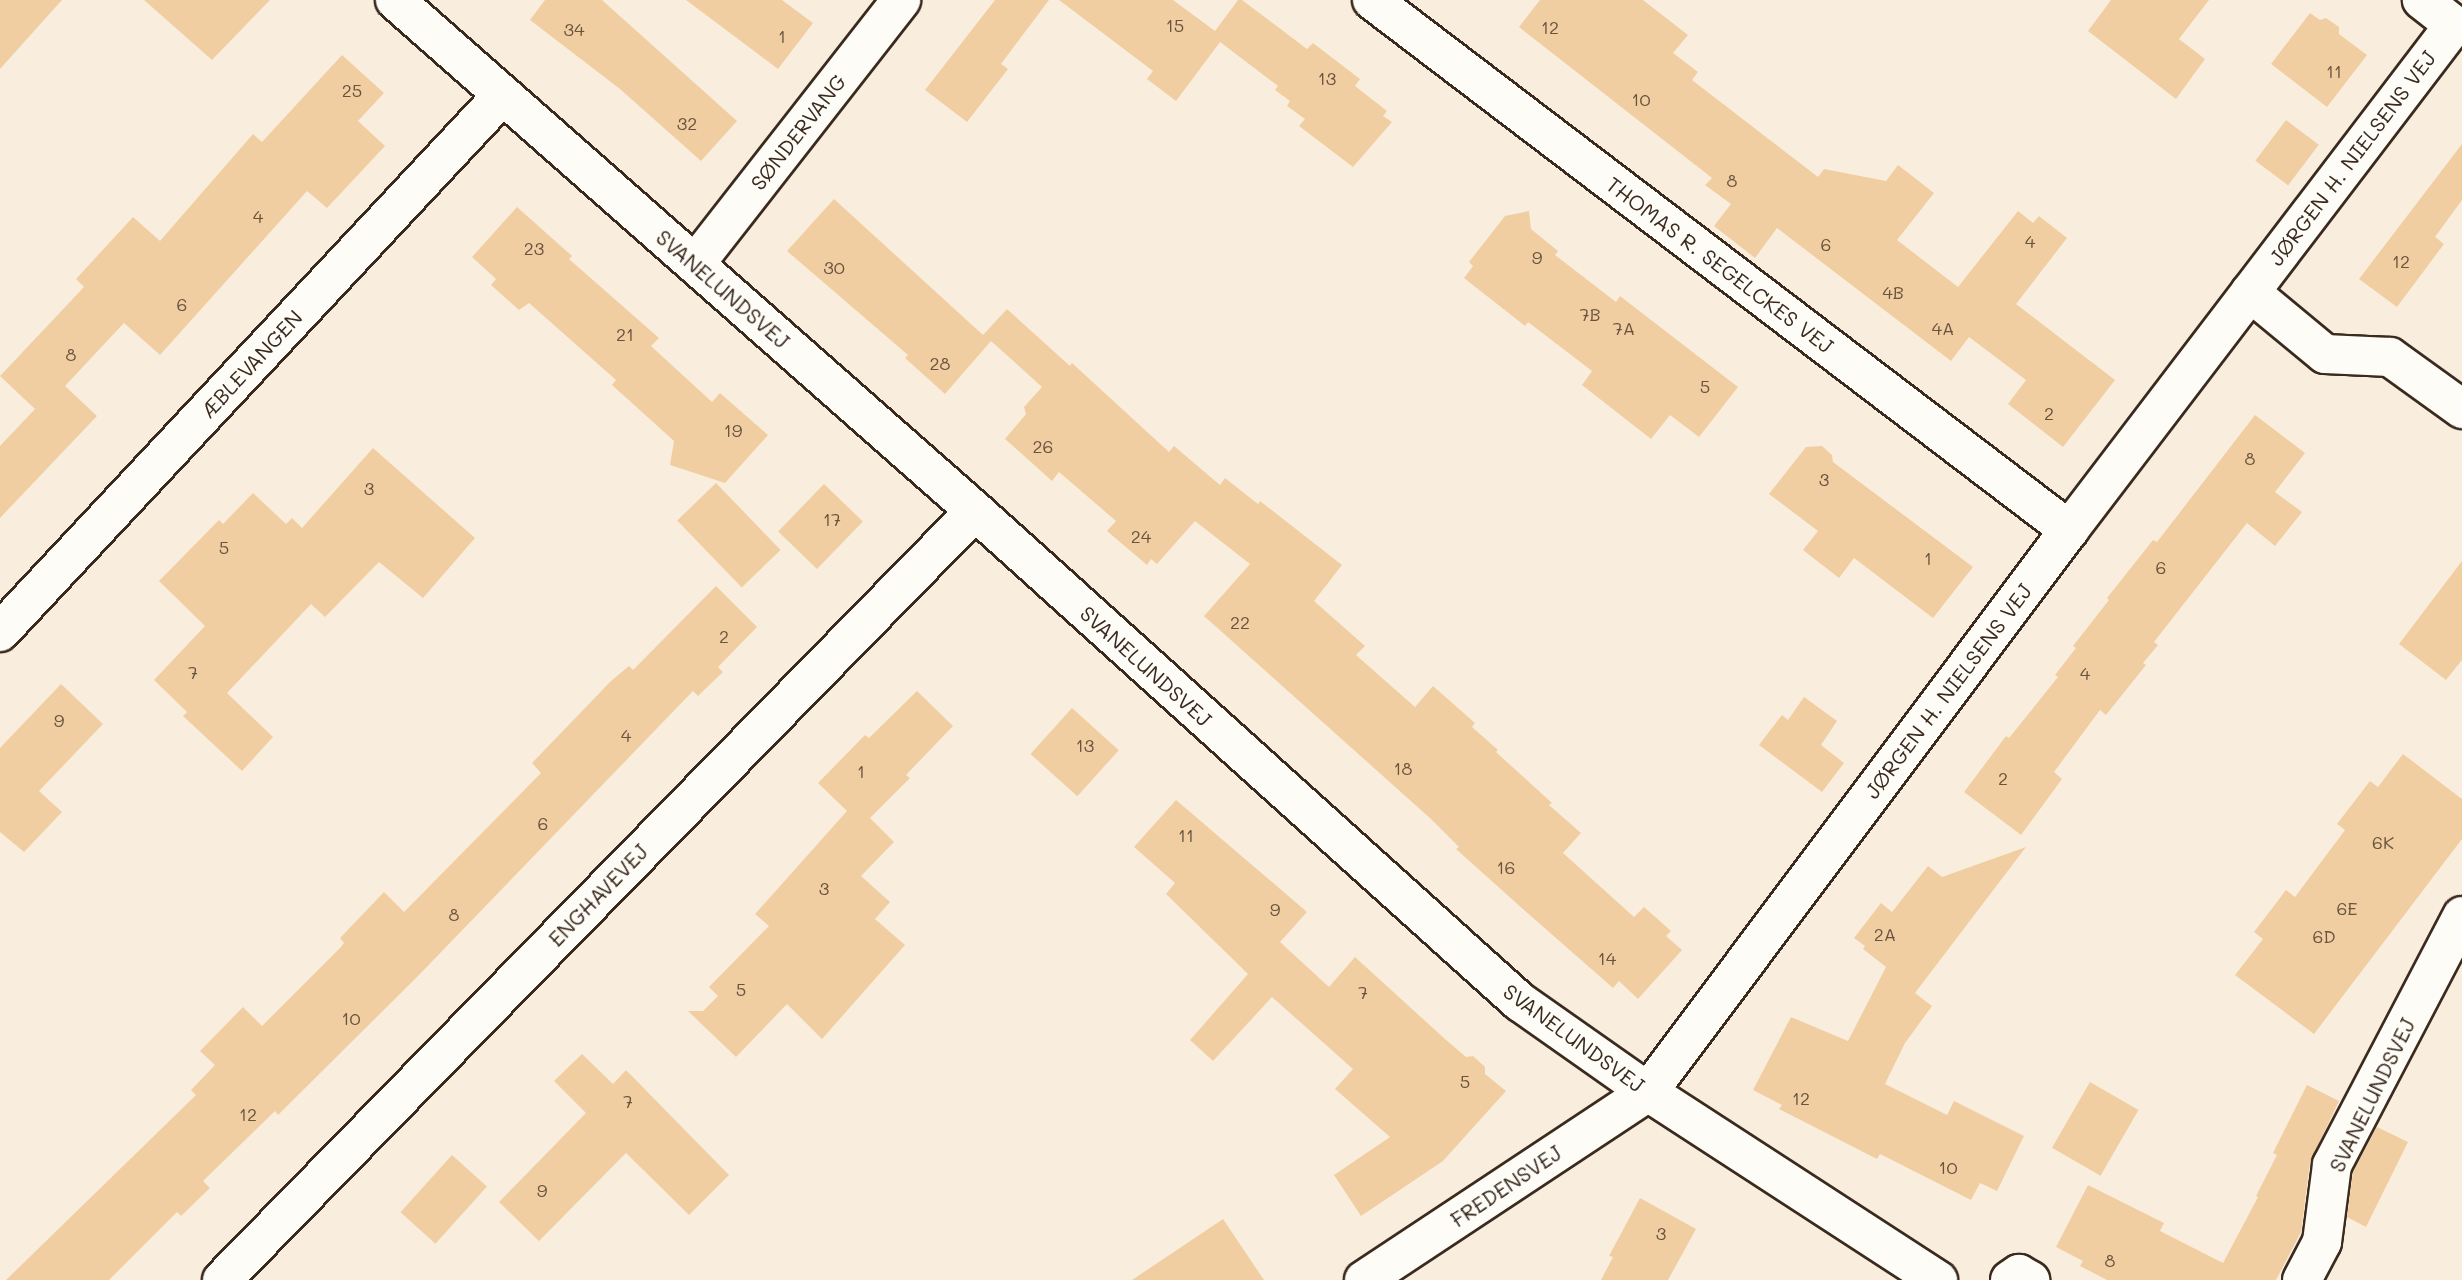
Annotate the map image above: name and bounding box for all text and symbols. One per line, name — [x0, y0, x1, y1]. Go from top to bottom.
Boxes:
house number: 15 — [1166, 14, 1184, 36]
house number: 12 — [1541, 16, 1559, 38]
house number: 34 — [563, 18, 585, 40]
house number: 1 — [778, 25, 786, 47]
street label: JØRGEN H. NIELSENS VEJ — [2263, 46, 2441, 270]
house number: 11 — [2326, 60, 2342, 82]
house number: 13 — [1318, 67, 1336, 89]
street label: SØNDERVANG — [745, 69, 851, 195]
house number: 25 — [342, 79, 362, 101]
house number: 10 — [1631, 88, 1651, 110]
house number: 32 — [677, 112, 697, 134]
house number: 8 — [1727, 169, 1737, 191]
street label: THOMAS R. SEGELCKES VEJ — [1602, 171, 1838, 359]
house number: 4 — [253, 205, 263, 227]
street label: SVANELUNDSVEJ — [651, 224, 795, 354]
house number: 4 — [2025, 230, 2035, 252]
house number: 6 — [1821, 233, 1831, 255]
house number: 23 — [524, 237, 544, 259]
house number: 9 — [1532, 246, 1542, 268]
house number: 12 — [2392, 250, 2410, 272]
house number: 30 — [823, 256, 845, 278]
house number: 4B — [1882, 281, 1904, 303]
house number: 6 — [177, 293, 187, 315]
house number: 7B — [1579, 303, 1601, 325]
street label: ÆBLEVANGEN — [194, 305, 308, 423]
house number: 7A — [1613, 317, 1635, 339]
house number: 4A — [1931, 317, 1955, 339]
house number: 21 — [616, 323, 634, 345]
house number: 8 — [66, 343, 76, 365]
house number: 28 — [930, 352, 950, 374]
house number: 5 — [1700, 375, 1710, 397]
house number: 2 — [2044, 402, 2054, 424]
house number: 19 — [724, 419, 742, 441]
house number: 26 — [1033, 435, 1053, 457]
house number: 8 — [2245, 447, 2255, 469]
house number: 3 — [1819, 468, 1829, 490]
house number: 3 — [364, 477, 374, 499]
house number: 17 — [823, 508, 841, 530]
house number: 24 — [1131, 525, 1151, 547]
house number: 5 — [219, 536, 229, 558]
house number: 1 — [1924, 547, 1932, 569]
house number: 6 — [2156, 556, 2166, 578]
street label: JØRGEN H. NIELSENS VEJ — [1859, 579, 2037, 803]
street label: SVANELUNDSVEJ — [1075, 600, 1217, 732]
house number: 22 — [1230, 611, 1250, 633]
house number: 2 — [719, 625, 729, 647]
house number: 7 — [188, 661, 198, 683]
house number: 4 — [2080, 662, 2090, 684]
house number: 9 — [54, 709, 64, 731]
house number: 4 — [621, 724, 631, 746]
house number: 13 — [1076, 734, 1094, 756]
house number: 18 — [1394, 757, 1412, 779]
house number: 1 — [857, 760, 865, 782]
house number: 2 — [1998, 767, 2008, 789]
house number: 6 — [538, 812, 548, 834]
house number: 11 — [1178, 824, 1194, 846]
house number: 6K — [2372, 831, 2394, 853]
street label: ENGHAVEVEJ — [543, 839, 653, 951]
house number: 16 — [1497, 856, 1515, 878]
house number: 3 — [819, 877, 829, 899]
house number: 6E — [2336, 897, 2358, 919]
house number: 9 — [1270, 898, 1280, 920]
house number: 8 — [449, 903, 459, 925]
house number: 2A — [1874, 923, 1896, 945]
house number: 6D — [2312, 925, 2336, 947]
house number: 14 — [1598, 947, 1616, 969]
house number: 5 — [736, 978, 746, 1000]
street label: SVANELUNDSVEJ — [1499, 978, 1649, 1098]
house number: 7 — [1358, 981, 1368, 1003]
house number: 10 — [341, 1007, 361, 1029]
street label: SVANELUNDSVEJ — [2324, 1014, 2420, 1176]
house number: 5 — [1460, 1070, 1470, 1092]
house number: 12 — [1792, 1087, 1810, 1109]
house number: 7 — [623, 1090, 633, 1112]
house number: 12 — [239, 1103, 257, 1125]
street label: FREDENSVEJ — [1446, 1140, 1566, 1232]
house number: 10 — [1938, 1156, 1958, 1178]
house number: 9 — [537, 1179, 547, 1201]
house number: 3 — [1656, 1222, 1666, 1244]
house number: 8 — [2105, 1249, 2115, 1271]

